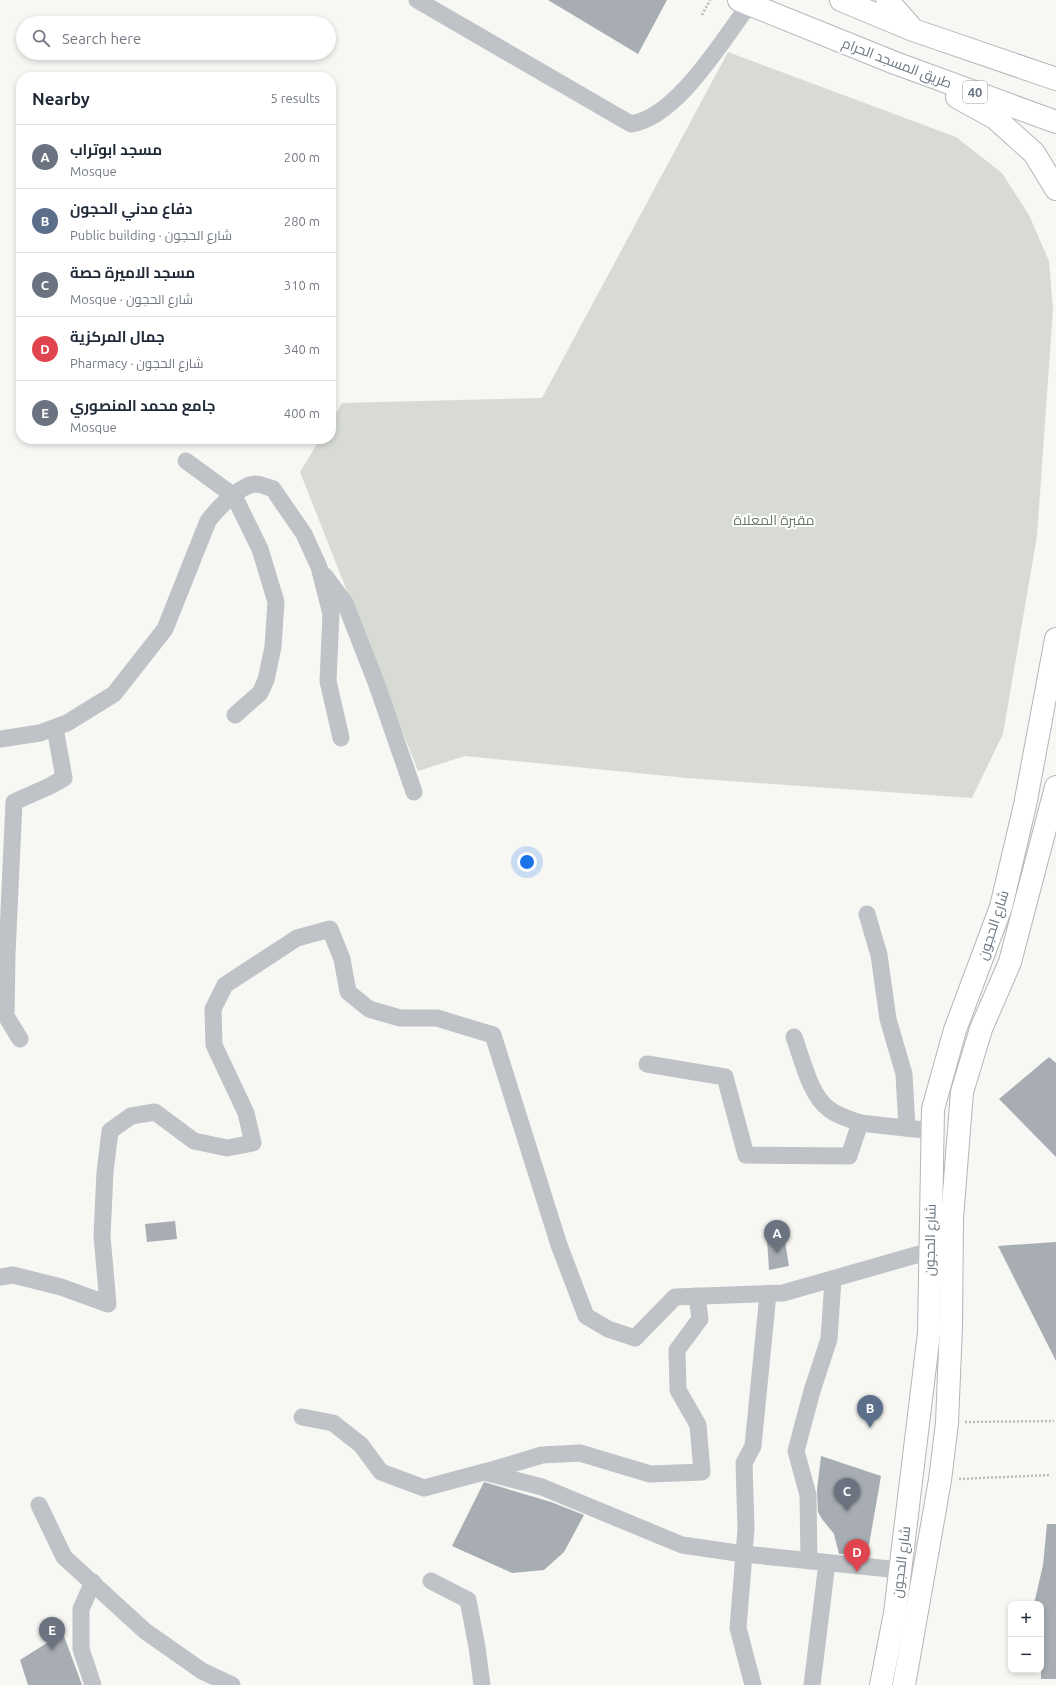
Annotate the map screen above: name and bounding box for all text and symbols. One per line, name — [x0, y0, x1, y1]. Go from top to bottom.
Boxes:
search box — [16, 16, 336, 60]
icon: search — [30, 27, 52, 49]
text: Search here — [62, 30, 141, 47]
street label: طريق المسجد الحرام — [839, 35, 954, 93]
road number: 40 — [963, 81, 987, 103]
text: Nearby — [32, 89, 90, 108]
text: 5 results — [270, 91, 320, 105]
text: مسجد ابوتراب — [70, 141, 162, 158]
text: A — [40, 150, 50, 164]
text: 200 m — [284, 150, 320, 164]
text: Mosque — [70, 164, 117, 178]
text: دفاع مدني الحجون — [70, 200, 192, 217]
text: B — [41, 214, 49, 228]
text: 280 m — [284, 214, 320, 228]
text: Public building · شارع الحجون — [70, 228, 232, 242]
text: مسجد الاميرة حصة — [70, 264, 195, 281]
text: C — [41, 278, 49, 292]
text: 310 m — [284, 278, 320, 292]
text: Mosque · شارع الحجون — [70, 292, 193, 306]
text: جمال المركزية — [70, 328, 165, 345]
text: D — [40, 342, 50, 356]
text: 340 m — [284, 342, 320, 356]
text: Pharmacy · شارع الحجون — [70, 356, 203, 370]
text: جامع محمد المنصوري — [70, 397, 215, 414]
text: E — [41, 406, 49, 420]
text: 400 m — [284, 406, 320, 420]
text: Mosque — [70, 420, 117, 434]
park label: مقبرة المعلاة — [733, 512, 815, 528]
your location — [517, 852, 537, 872]
street label: شارع الحجون — [974, 888, 1013, 962]
street label: شارع الحجون — [921, 1204, 940, 1276]
pin: A — [764, 1220, 790, 1253]
pin: B — [857, 1395, 883, 1428]
pin: C — [834, 1478, 860, 1511]
street label: شارع الحجون — [889, 1525, 914, 1599]
pin: D — [844, 1539, 870, 1572]
map controls — [1008, 1601, 1044, 1673]
button: + — [1008, 1601, 1044, 1637]
pin: E — [39, 1617, 65, 1650]
button: − — [1008, 1637, 1044, 1673]

